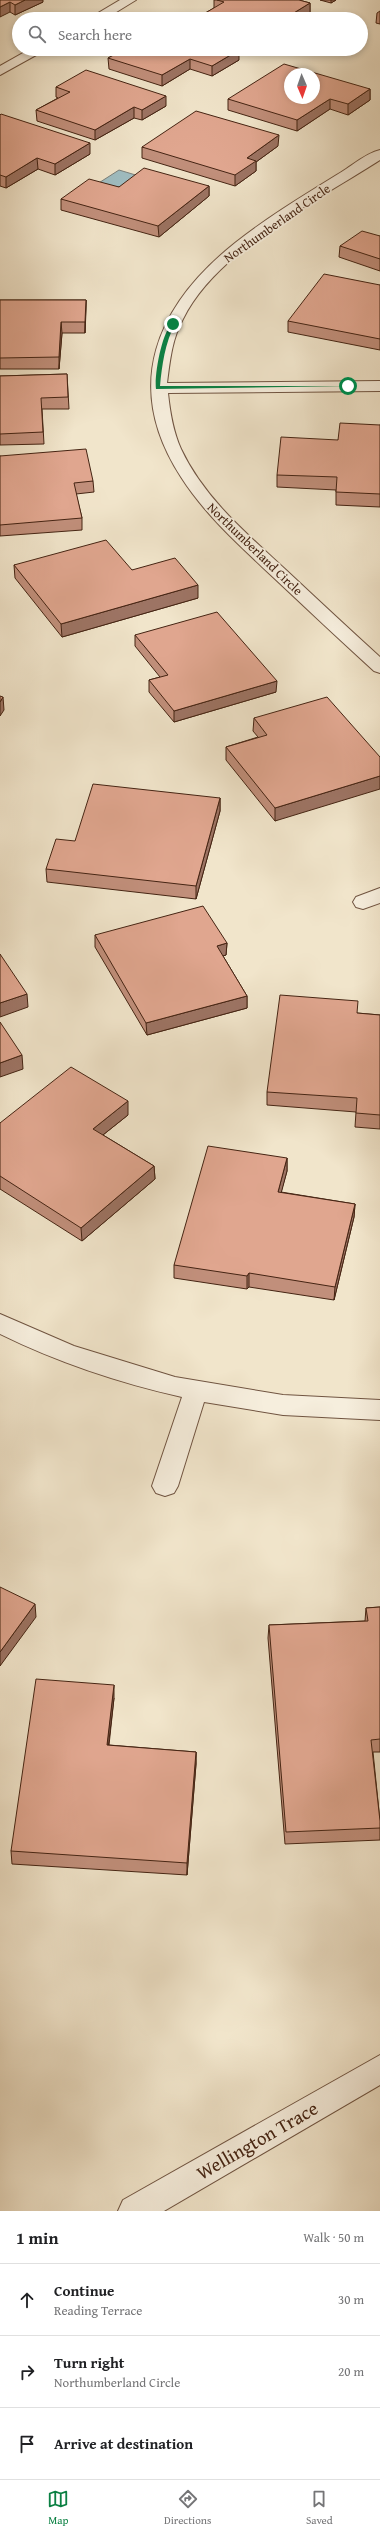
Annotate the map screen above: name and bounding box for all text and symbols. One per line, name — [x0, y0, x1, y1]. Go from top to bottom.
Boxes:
search box — [12, 12, 368, 56]
icon: search — [26, 23, 48, 45]
text: Search here — [58, 24, 132, 45]
north arrow — [284, 68, 320, 104]
street label: Northumberland Circle — [220, 179, 334, 267]
route end — [164, 315, 182, 333]
route start — [339, 377, 357, 395]
street label: Northumberland Circle — [203, 498, 307, 600]
street label: Wellington Trace — [191, 2094, 323, 2186]
text: 1 min — [16, 2225, 58, 2250]
text: Walk · 50 m — [303, 2228, 364, 2247]
text: Continue — [54, 2280, 115, 2301]
icon: ahead — [16, 2289, 38, 2311]
text: 30 m — [338, 2290, 364, 2309]
text: Reading Terrace — [54, 2301, 142, 2320]
text: Turn right — [54, 2352, 125, 2373]
icon: right — [16, 2361, 38, 2383]
text: 20 m — [338, 2362, 364, 2381]
text: Northumberland Circle — [54, 2373, 180, 2392]
icon: arrive — [16, 2433, 38, 2455]
text: Arrive at destination — [54, 2433, 193, 2454]
tab: Map — [47, 2488, 69, 2528]
tab: Directions — [164, 2488, 211, 2528]
tab: Saved — [306, 2488, 333, 2528]

